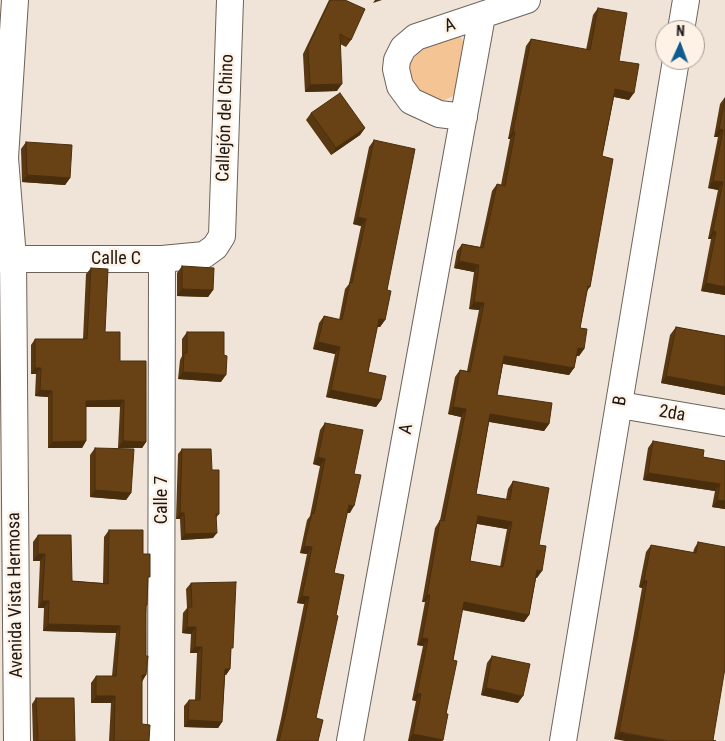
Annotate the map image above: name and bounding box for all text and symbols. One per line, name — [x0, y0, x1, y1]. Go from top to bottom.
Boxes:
street label: A — [442, 14, 458, 38]
north arrow — [655, 20, 705, 70]
text: N — [676, 23, 685, 39]
street label: Callejón del Chino — [213, 54, 239, 182]
street label: Calle C — [91, 248, 141, 270]
street label: B — [610, 394, 632, 408]
street label: 2da — [657, 401, 687, 427]
street label: A — [395, 422, 419, 436]
street label: Calle 7 — [151, 476, 173, 524]
street label: Avenida Vista Hermosa — [4, 512, 28, 678]

